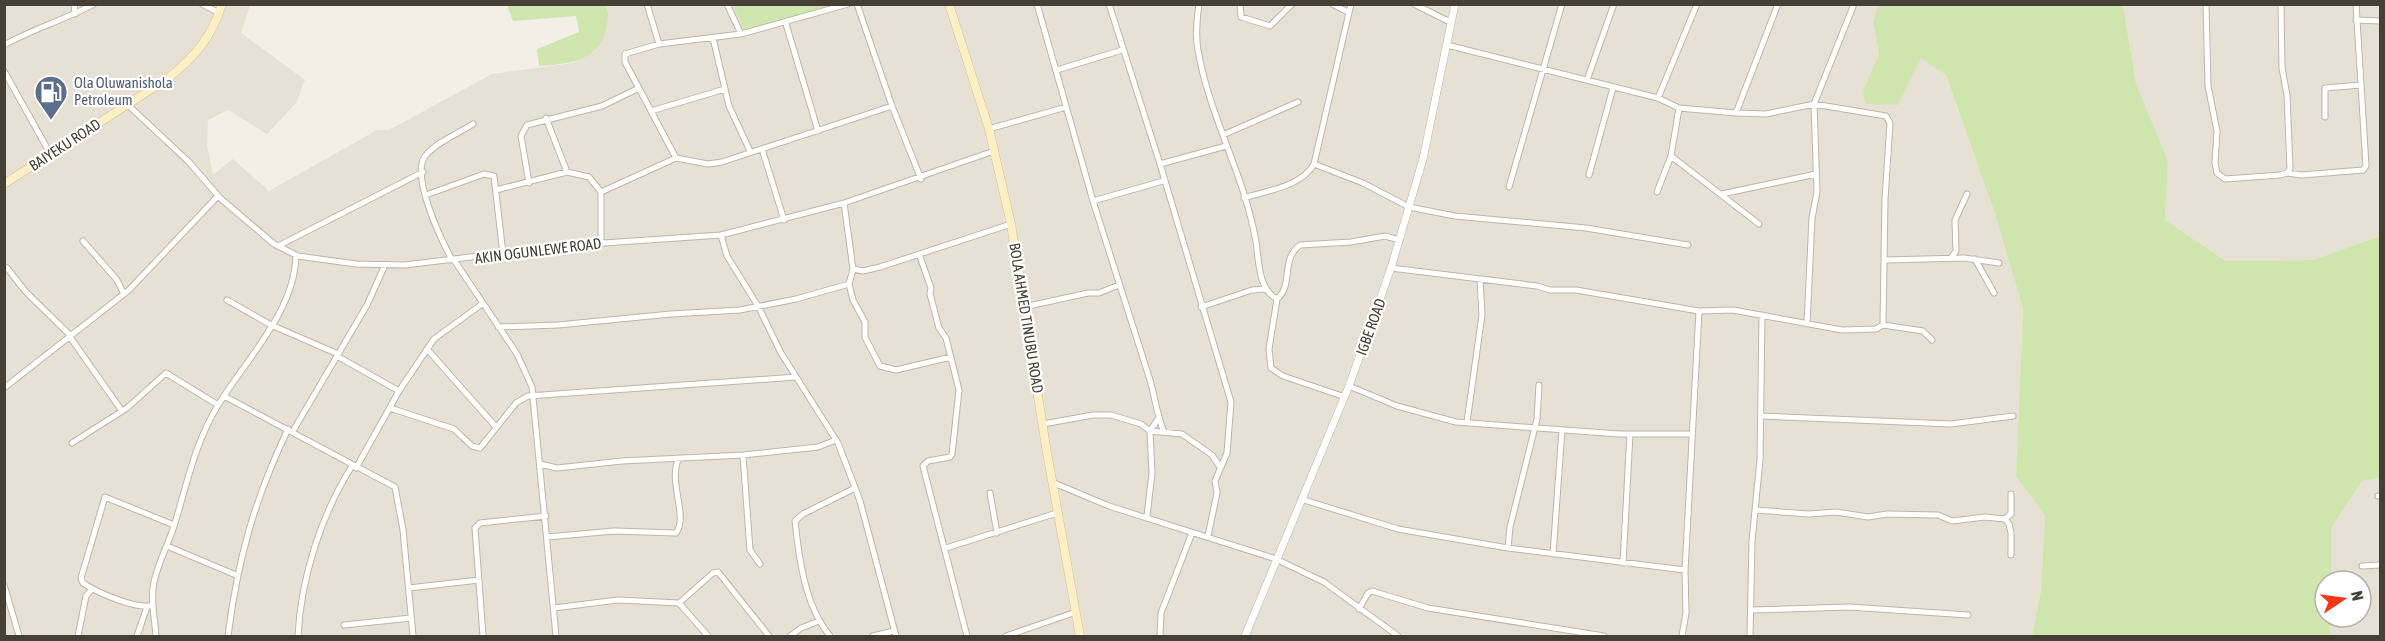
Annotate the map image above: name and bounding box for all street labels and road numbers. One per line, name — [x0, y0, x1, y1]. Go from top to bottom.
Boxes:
street label: BAIYEKU ROAD — [26, 115, 104, 174]
street label: AKIN OGUNLEWE ROAD — [474, 234, 602, 267]
street label: BOLA AHMED TINUBU ROAD — [1006, 242, 1047, 394]
street label: IGBE ROAD — [1352, 296, 1389, 358]

